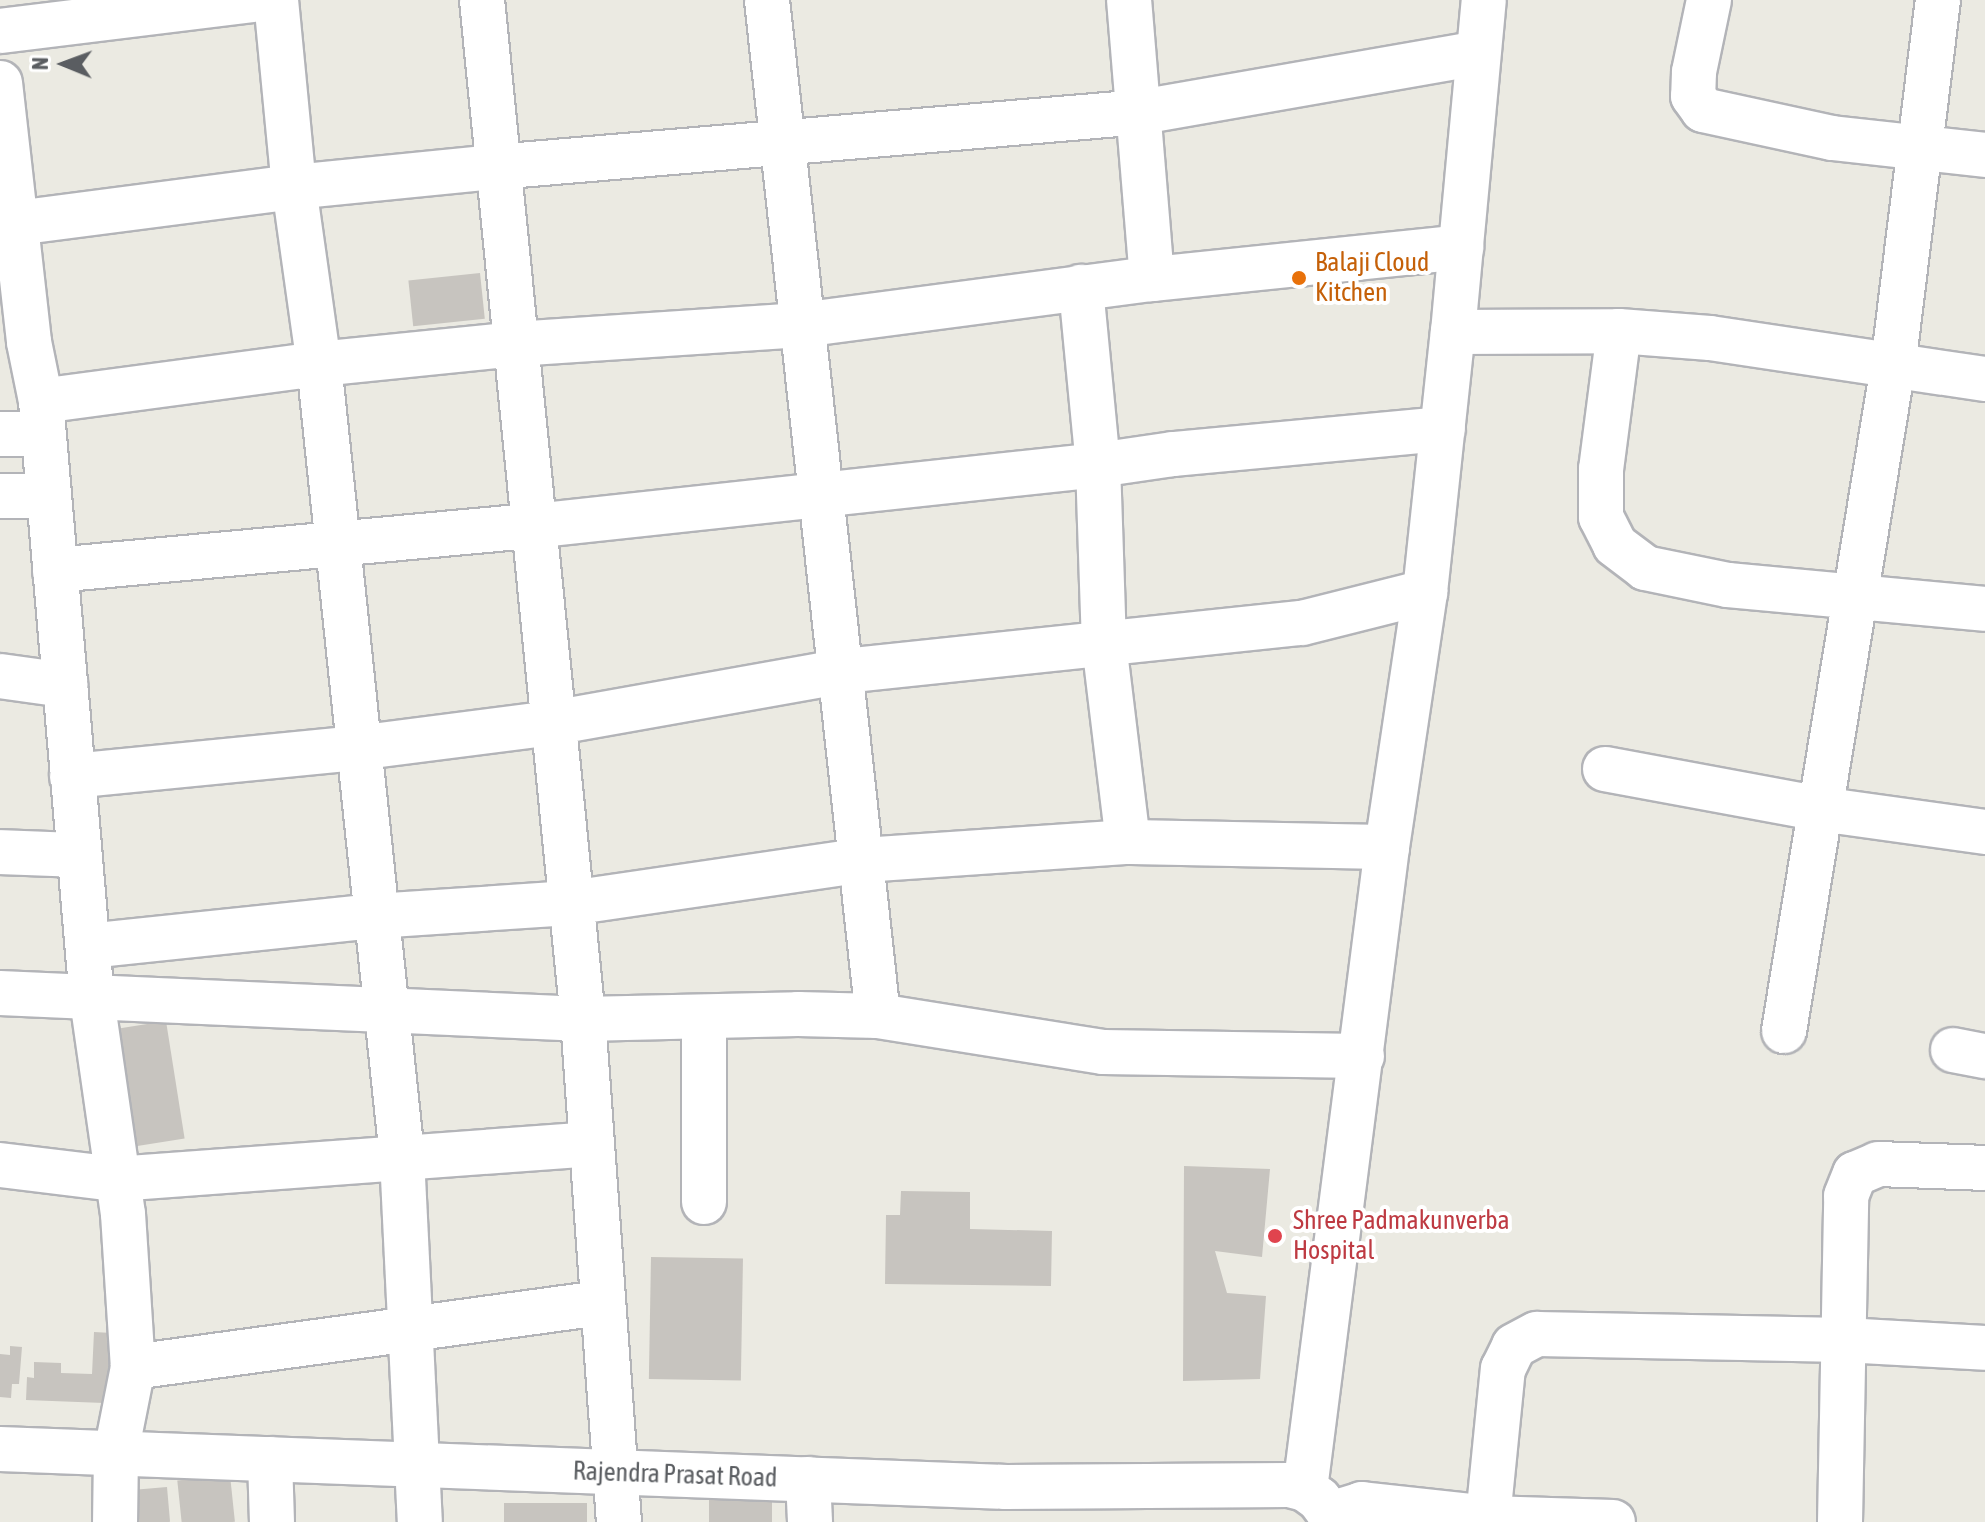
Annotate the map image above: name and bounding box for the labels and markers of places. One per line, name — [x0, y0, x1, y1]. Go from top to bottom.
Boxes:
place label: Balaji Cloud Kitchen — [1315, 247, 1429, 308]
marker: Balaji Cloud Kitchen — [1290, 269, 1308, 287]
place label: Shree Padmakunverba Hospital — [1293, 1205, 1510, 1266]
marker: Shree Padmakunverba Hospital — [1264, 1225, 1286, 1247]

